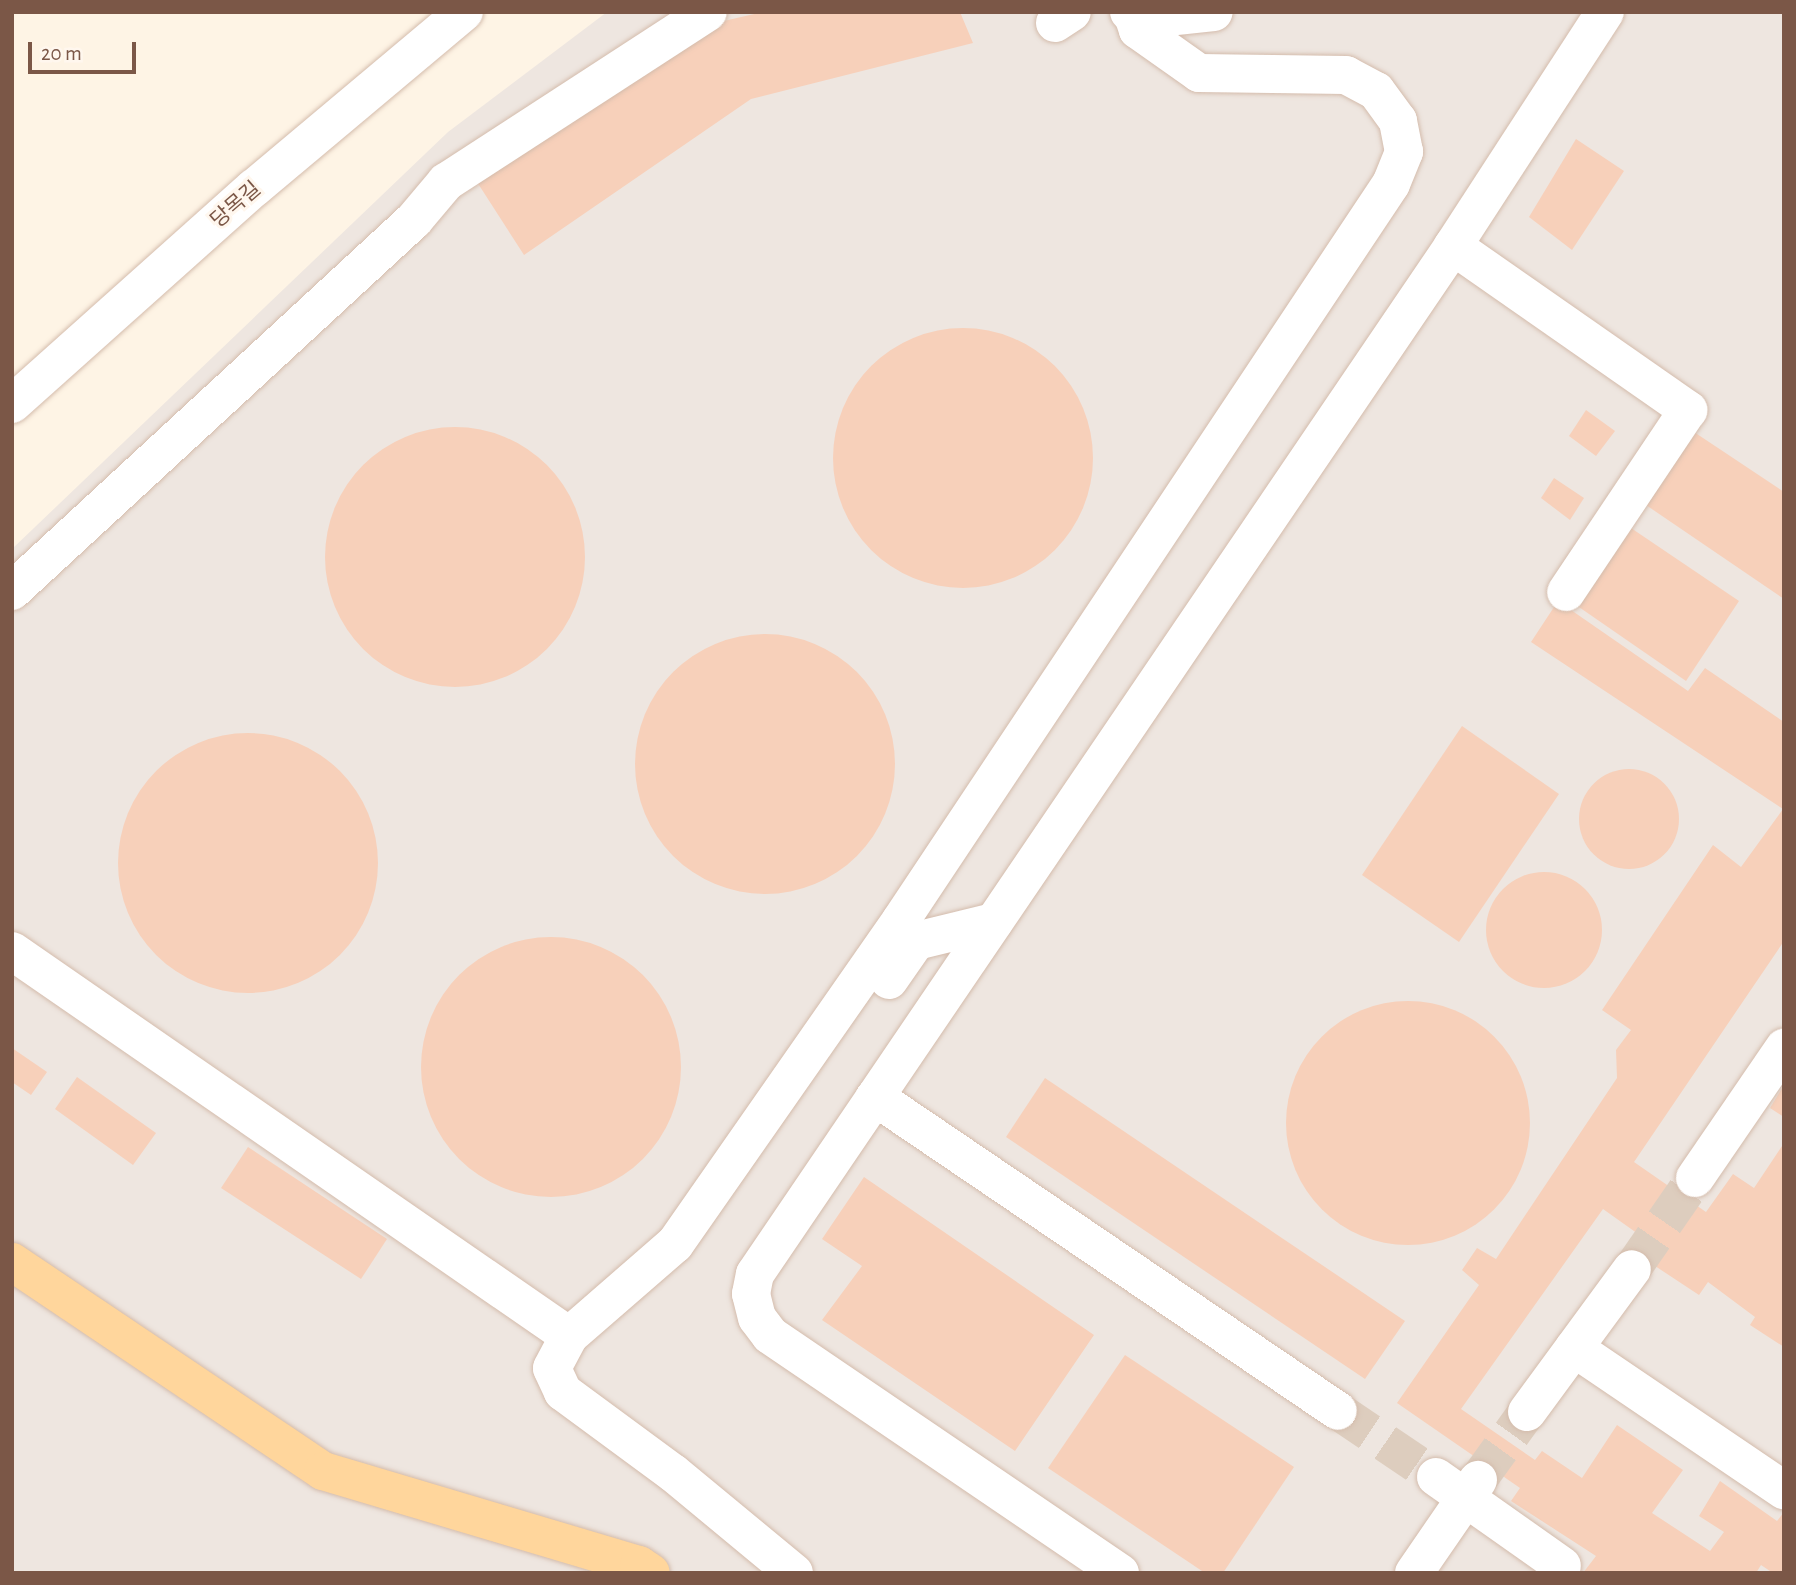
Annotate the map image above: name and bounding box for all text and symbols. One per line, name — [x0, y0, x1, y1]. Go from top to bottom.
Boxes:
scale bar — [32, 28, 140, 72]
text: 20 m — [41, 43, 82, 64]
street label: 당목길 — [206, 176, 266, 234]

